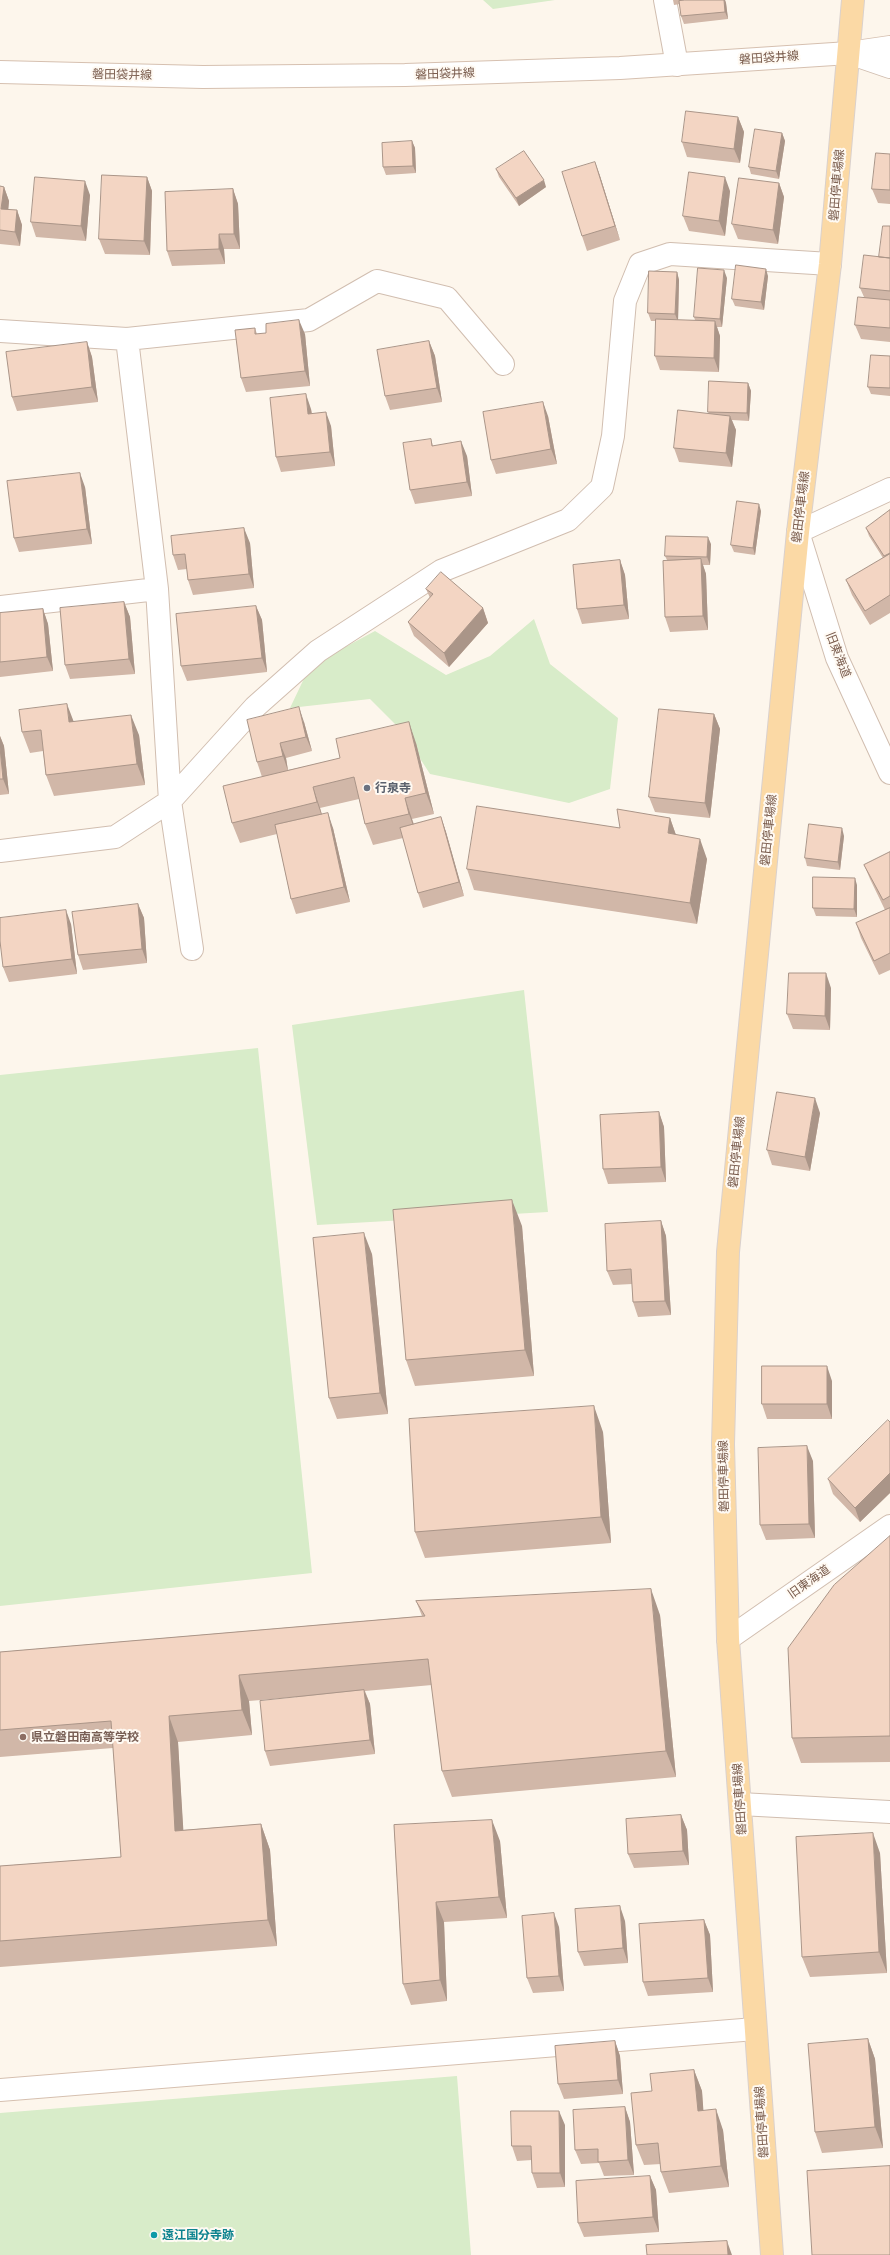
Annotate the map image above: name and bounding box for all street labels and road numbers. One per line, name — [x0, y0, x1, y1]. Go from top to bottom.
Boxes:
street label: 磐田袋井線 — [739, 49, 799, 67]
street label: 磐田袋井線 — [415, 66, 475, 82]
street label: 磐田袋井線 — [92, 67, 152, 83]
street label: 磐田停車場線 — [827, 149, 847, 221]
street label: 磐田停車場線 — [789, 470, 813, 544]
street label: 旧東海道 — [823, 630, 853, 680]
street label: 磐田停車場線 — [758, 793, 780, 867]
street label: 磐田停車場線 — [726, 1115, 748, 1189]
street label: 磐田停車場線 — [716, 1440, 732, 1512]
street label: 旧東海道 — [785, 1562, 833, 1602]
street label: 磐田停車場線 — [730, 1763, 750, 1835]
street label: 磐田停車場線 — [752, 2086, 772, 2158]

